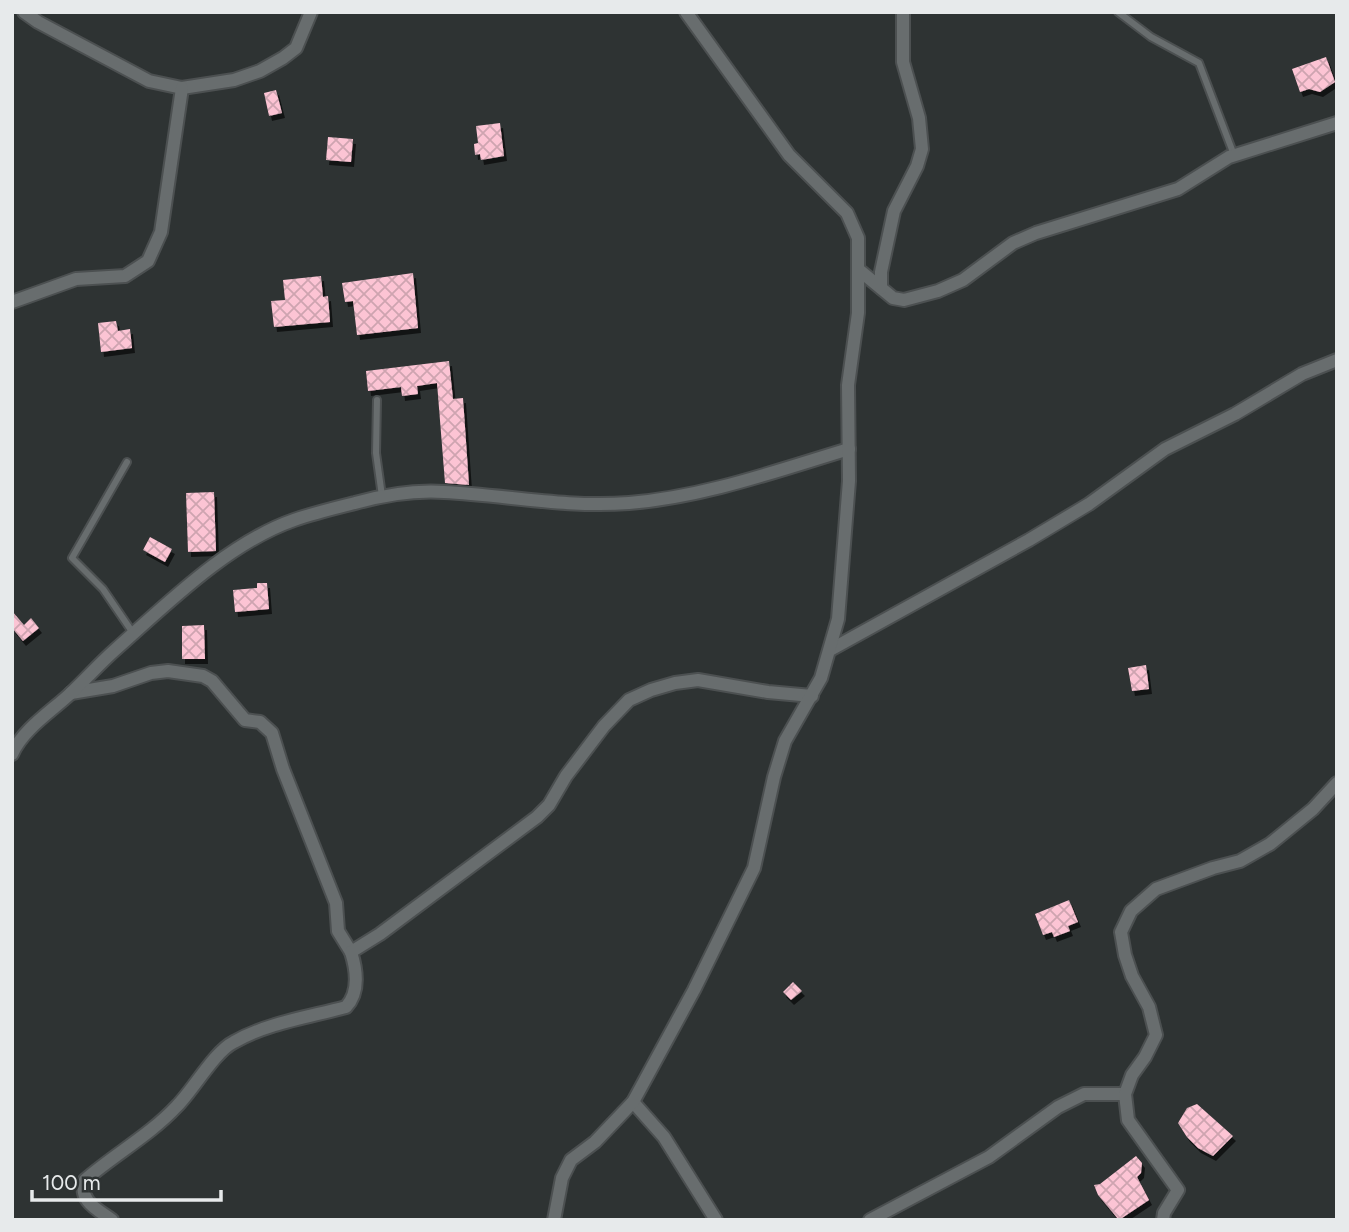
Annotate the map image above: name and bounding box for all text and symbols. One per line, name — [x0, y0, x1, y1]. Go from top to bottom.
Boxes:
scale bar — [32, 1158, 220, 1202]
text: 100 m — [42, 1170, 101, 1195]

